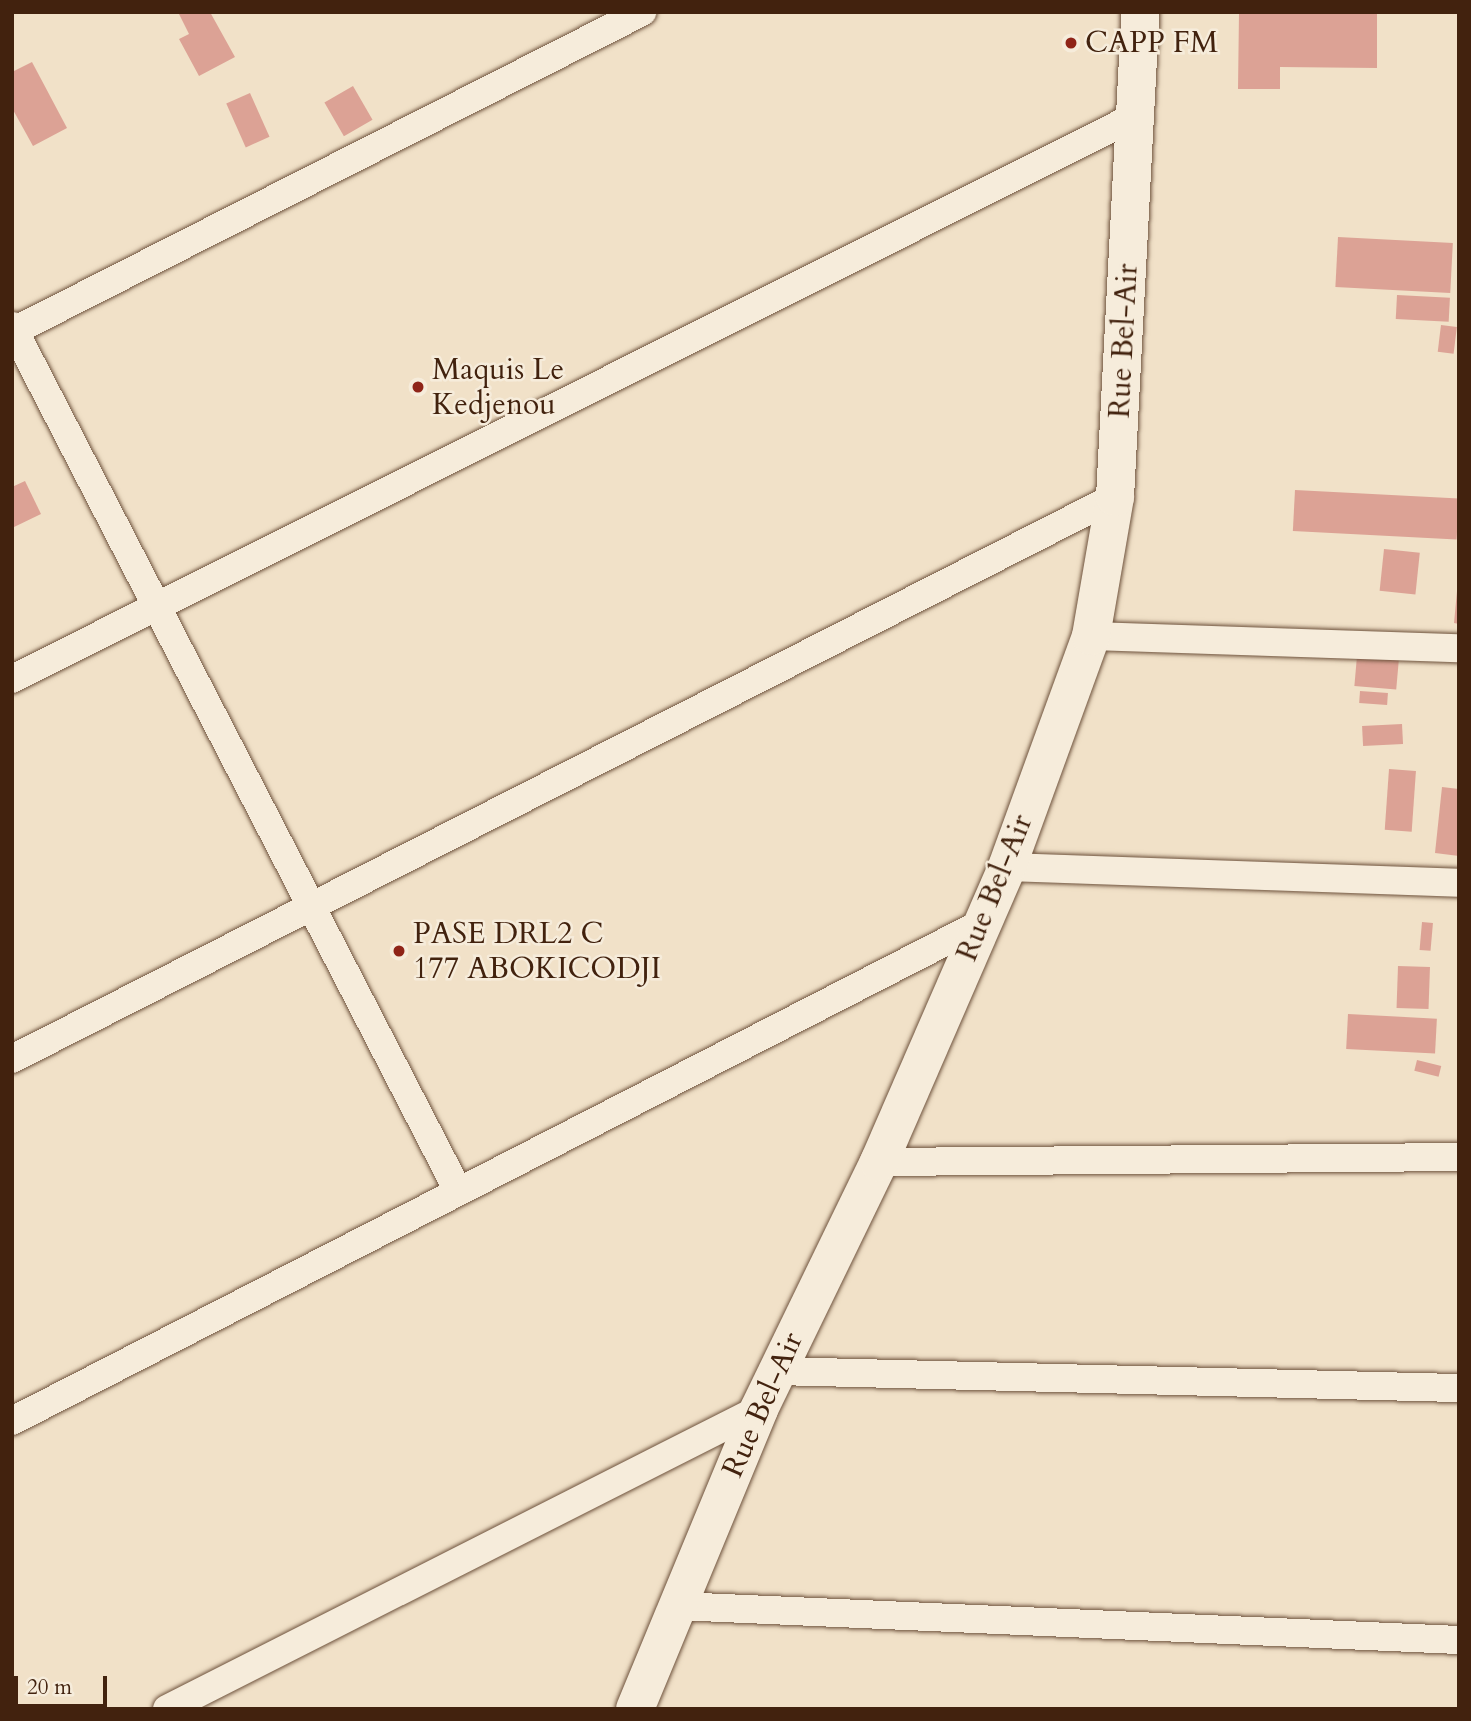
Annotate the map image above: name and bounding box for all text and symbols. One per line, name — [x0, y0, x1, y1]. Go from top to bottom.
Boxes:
place label: CAPP FM — [1085, 25, 1218, 61]
marker: CAPP FM — [1063, 35, 1079, 51]
street label: Rue Bel-Air — [1102, 263, 1146, 419]
place label: Maquis Le Kedjenou — [432, 352, 564, 422]
marker: Maquis Le Kedjenou — [410, 379, 426, 395]
street label: Rue Bel-Air — [949, 810, 1041, 966]
place label: PASE DRL2 C 177 ABOKICODJI — [413, 916, 661, 986]
marker: PASE DRL2 C 177 ABOKICODJI — [391, 943, 407, 959]
street label: Rue Bel-Air — [715, 1327, 811, 1483]
scale bar — [18, 1662, 110, 1706]
text: 20 m — [27, 1673, 72, 1702]

